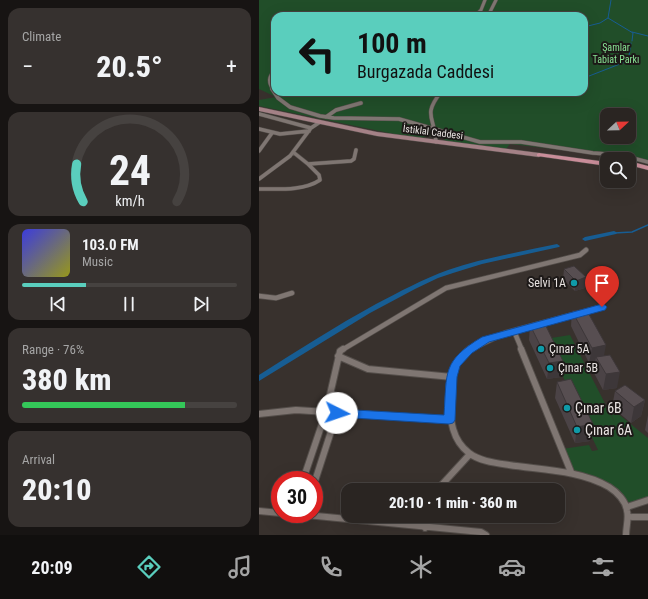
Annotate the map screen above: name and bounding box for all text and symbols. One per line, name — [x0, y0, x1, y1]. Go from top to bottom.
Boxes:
text: 100 m — [357, 27, 427, 60]
icon: left — [291, 28, 343, 80]
text: Climate — [22, 29, 61, 44]
park label: Şamlar Tabiat Parkı — [593, 42, 639, 65]
text: 20.5° — [96, 49, 163, 84]
text: − — [22, 54, 33, 79]
text: + — [226, 54, 237, 79]
text: Burgazada Caddesi — [357, 61, 494, 82]
north arrow — [600, 108, 636, 144]
map controls — [600, 108, 636, 188]
street label: İstiklal Caddesi — [402, 122, 464, 141]
text: 24 — [108, 146, 151, 195]
button: search — [600, 152, 636, 188]
text: km/h — [115, 192, 144, 208]
text: 103.0 FM — [82, 236, 139, 254]
text: Music — [82, 254, 113, 269]
pin — [585, 266, 619, 307]
icon: arrive — [591, 272, 613, 294]
place label: Selvi 1A — [528, 276, 566, 290]
marker: Selvi 1A — [569, 278, 579, 288]
icon: previous — [47, 293, 69, 315]
icon: pause — [118, 293, 140, 315]
icon: next — [190, 293, 212, 315]
text: Range · 76% — [22, 342, 84, 357]
place label: Çınar 5A — [549, 342, 590, 356]
marker: Çınar 5A — [536, 344, 546, 354]
place label: Çınar 5B — [558, 361, 598, 375]
text: 380 km — [22, 362, 111, 397]
marker: Çınar 5B — [545, 363, 555, 373]
position arrow — [316, 392, 358, 434]
place label: Çınar 6B — [575, 400, 622, 416]
marker: Çınar 6B — [562, 403, 572, 413]
place label: Çınar 6A — [585, 422, 632, 438]
marker: Çınar 6A — [572, 425, 582, 435]
text: Arrival — [22, 452, 55, 467]
speed limit sign: 30 — [271, 471, 323, 523]
text: 20:10 — [22, 472, 91, 507]
text: 20:10 · 1 min · 360 m — [389, 494, 517, 512]
icon: directions — [135, 553, 163, 581]
icon: music — [226, 553, 254, 581]
icon: phone — [317, 553, 345, 581]
icon: climate — [407, 553, 435, 581]
icon: car — [498, 553, 526, 581]
icon: filters — [589, 553, 617, 581]
text: 20:09 — [31, 557, 73, 578]

